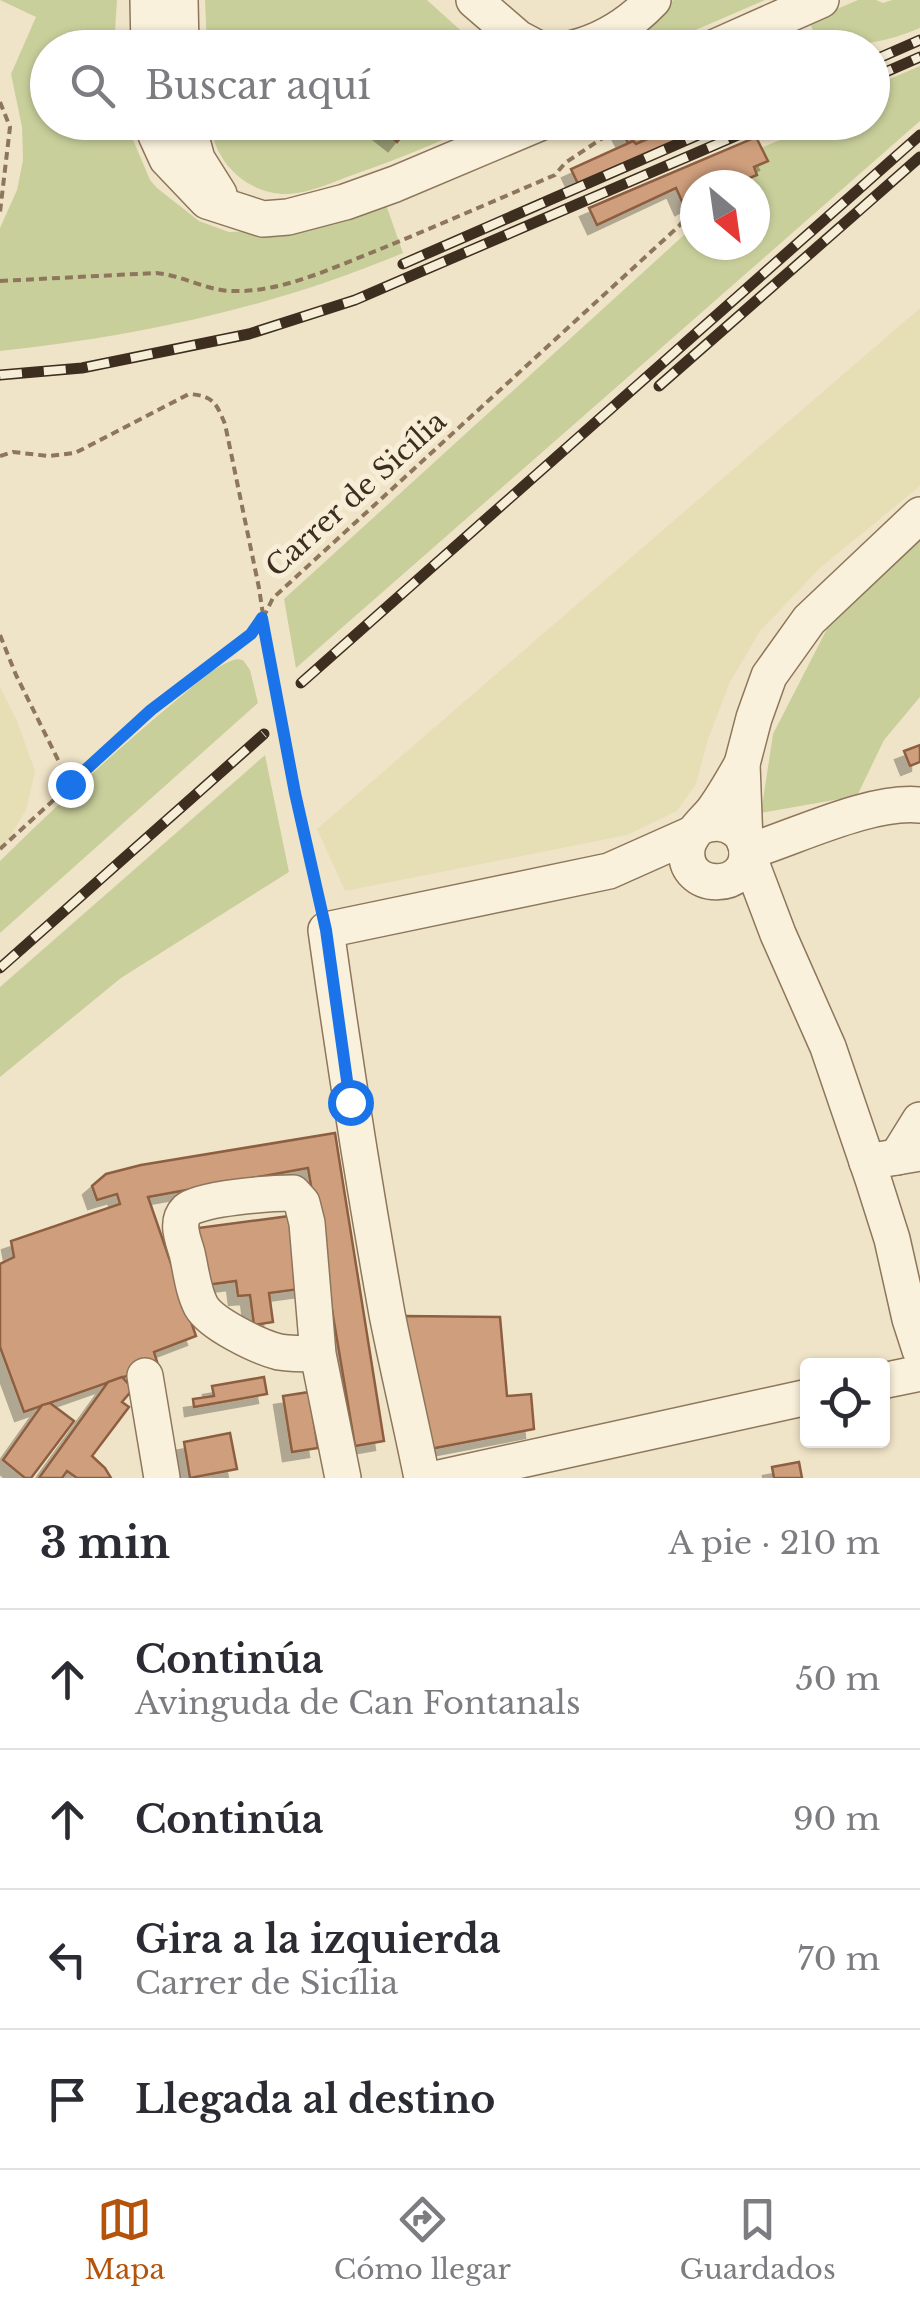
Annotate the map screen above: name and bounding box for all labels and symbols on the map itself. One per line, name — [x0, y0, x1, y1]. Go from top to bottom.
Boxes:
north arrow — [680, 170, 770, 260]
street label: Carrer de Sicília — [259, 404, 454, 584]
route end — [48, 762, 94, 808]
route start — [328, 1080, 374, 1126]

